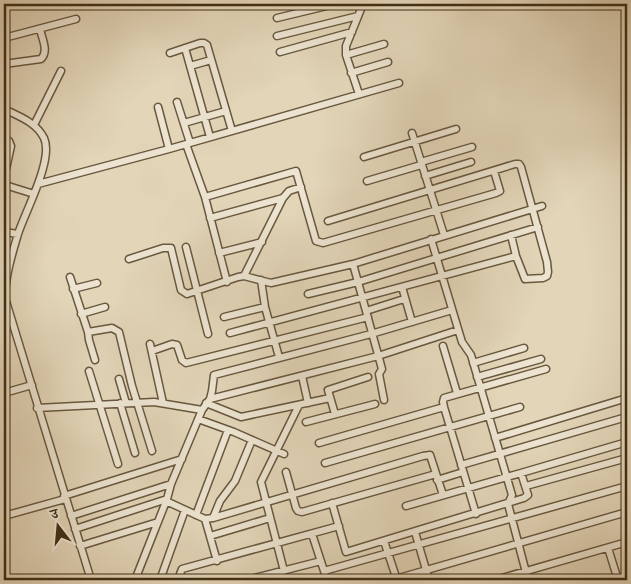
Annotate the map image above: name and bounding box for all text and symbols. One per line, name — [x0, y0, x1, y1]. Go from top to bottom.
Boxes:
north arrow — [32, 502, 82, 552]
text: उ — [48, 504, 61, 524]

